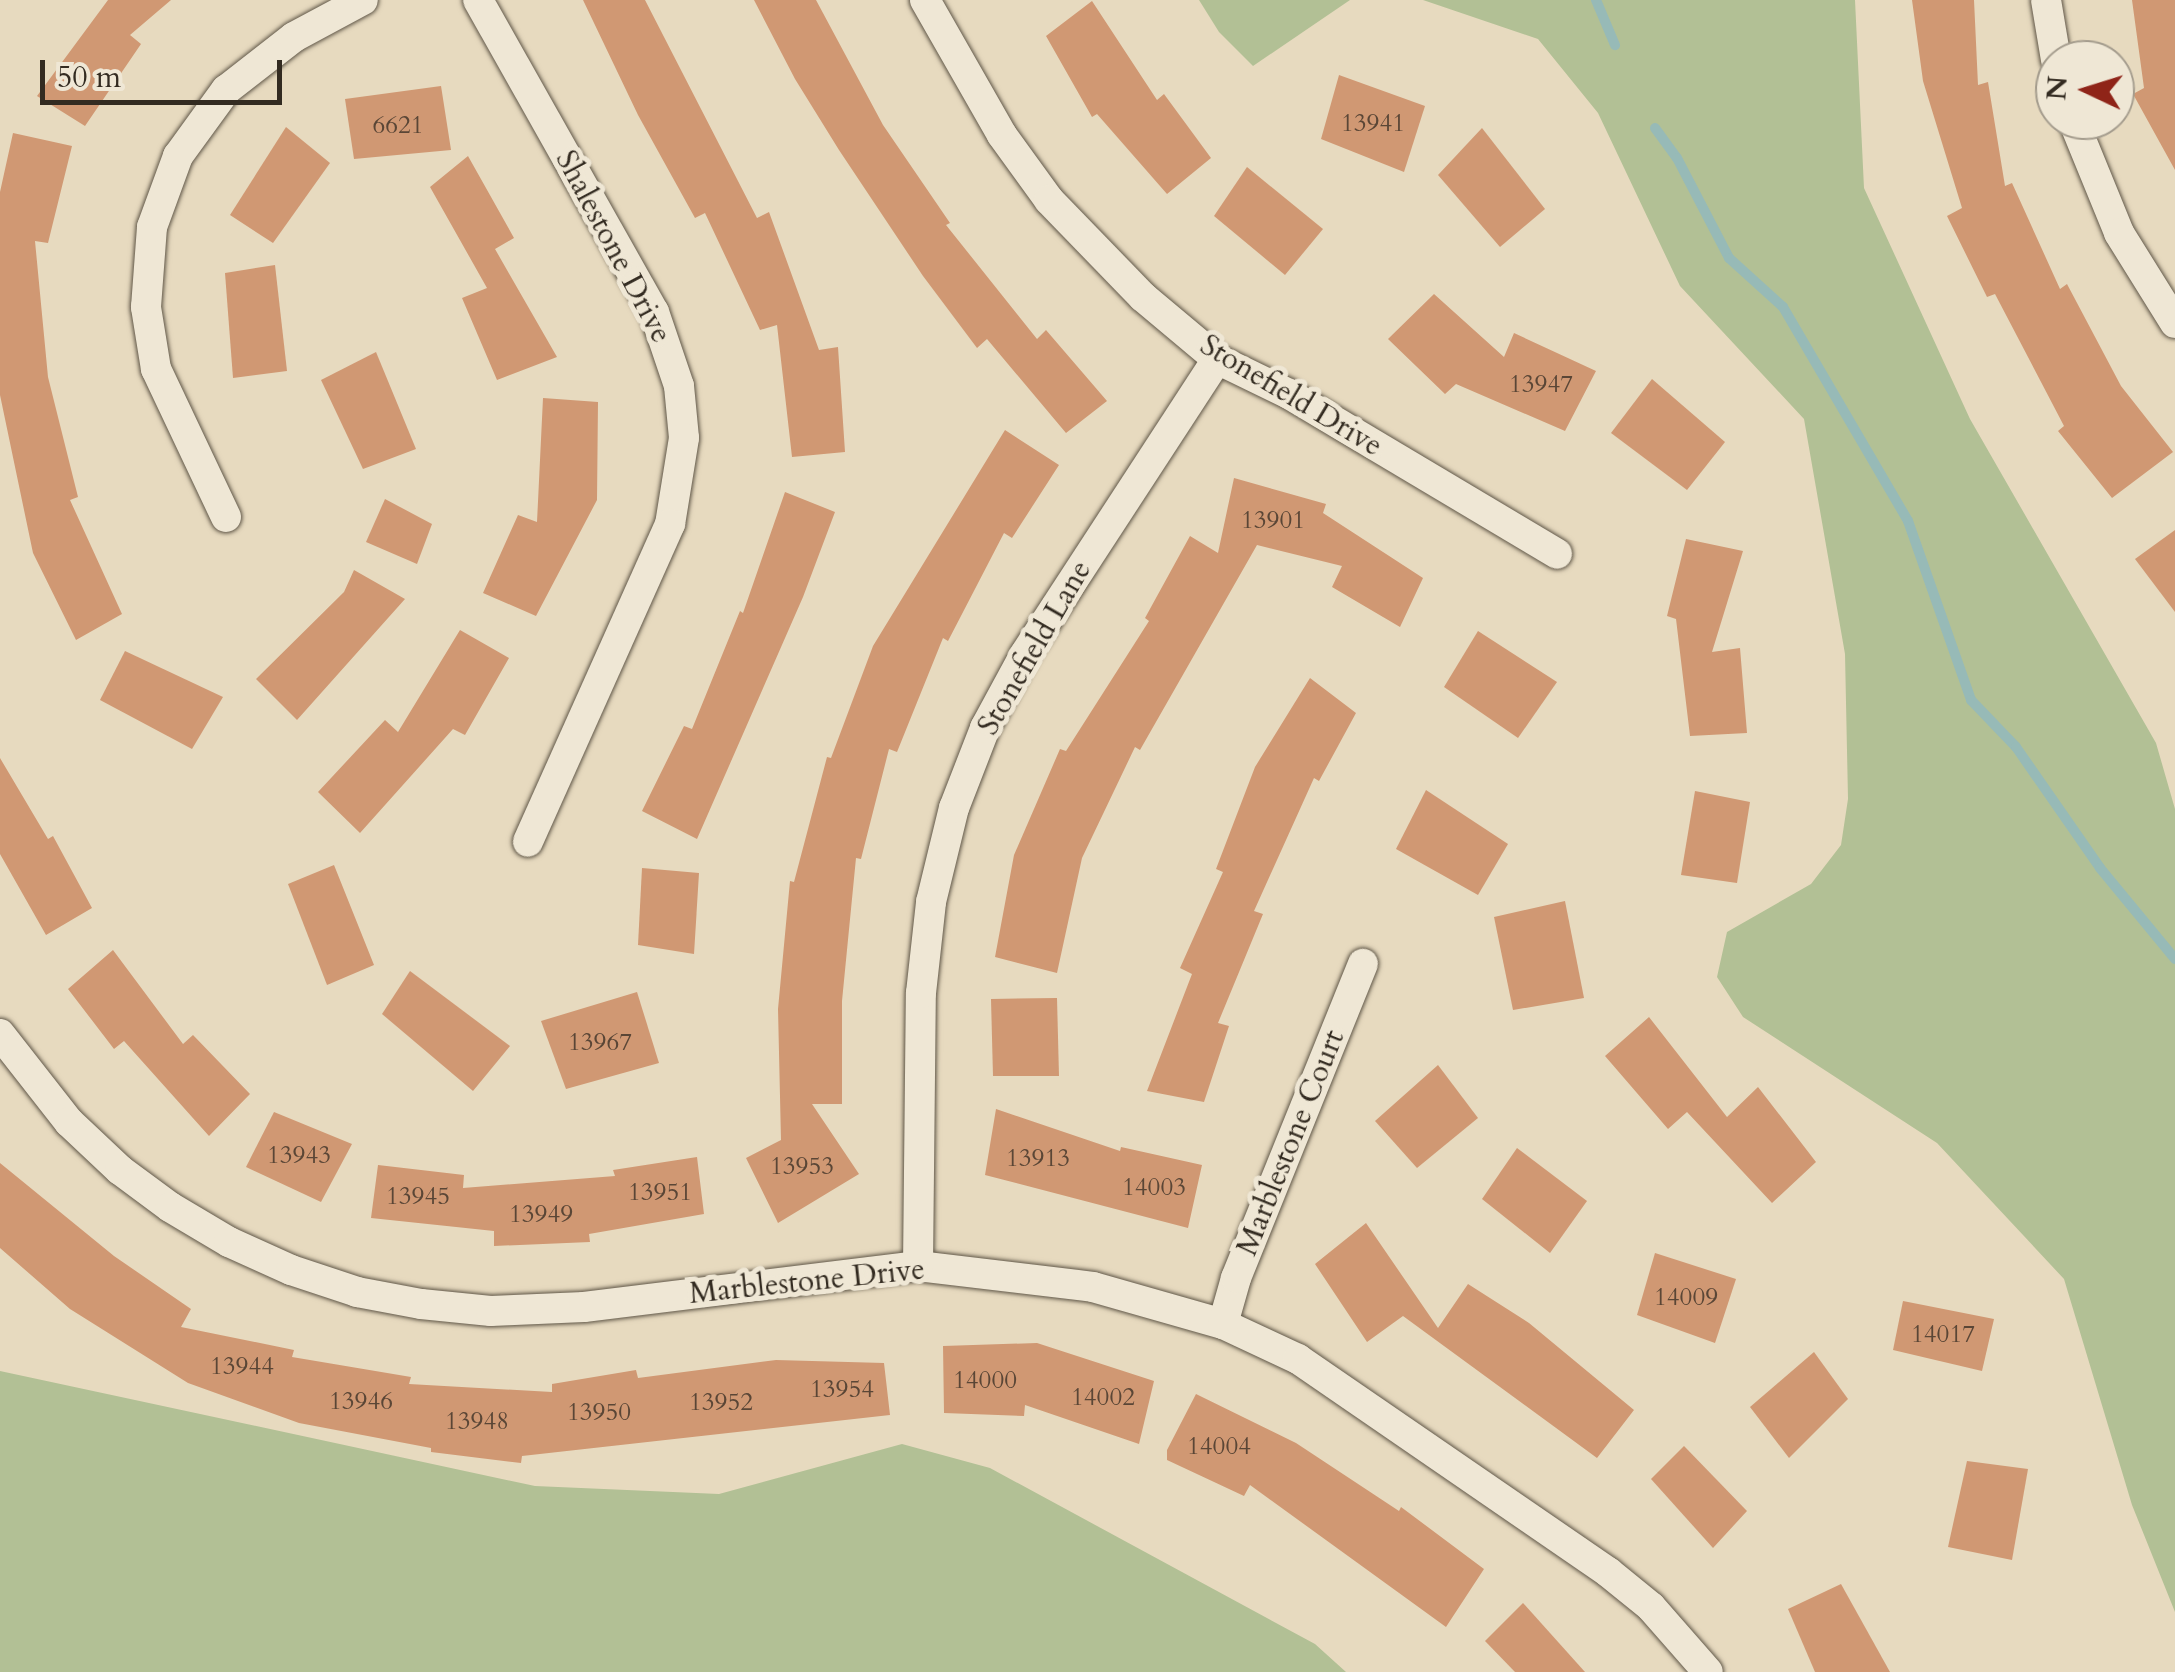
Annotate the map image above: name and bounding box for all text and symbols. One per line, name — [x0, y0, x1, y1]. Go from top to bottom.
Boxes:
scale bar — [45, 40, 288, 102]
north arrow — [2035, 40, 2135, 140]
text: 50 m — [57, 57, 121, 98]
text: N — [2037, 75, 2077, 101]
house number: 13941 — [1341, 108, 1405, 138]
house number: 6621 — [372, 110, 424, 140]
street label: Shalestone Drive — [547, 145, 679, 349]
street label: Stonefield Drive — [1193, 327, 1389, 465]
house number: 13947 — [1509, 369, 1573, 399]
house number: 13901 — [1241, 505, 1305, 535]
street label: Stonefield Lane — [971, 554, 1099, 742]
street label: Marblestone Court — [1229, 1025, 1353, 1261]
house number: 13967 — [568, 1027, 632, 1057]
house number: 13943 — [267, 1140, 331, 1170]
house number: 13913 — [1006, 1143, 1070, 1173]
house number: 13953 — [770, 1151, 834, 1181]
house number: 14003 — [1122, 1172, 1186, 1202]
house number: 13951 — [628, 1177, 692, 1207]
house number: 13945 — [386, 1181, 450, 1211]
house number: 13949 — [509, 1199, 573, 1229]
street label: Marblestone Drive — [688, 1252, 926, 1312]
house number: 14009 — [1654, 1282, 1718, 1312]
house number: 14017 — [1911, 1319, 1975, 1349]
house number: 13944 — [210, 1351, 274, 1381]
house number: 14000 — [953, 1365, 1017, 1395]
house number: 13954 — [810, 1374, 874, 1404]
house number: 14002 — [1071, 1382, 1135, 1412]
house number: 13946 — [329, 1386, 393, 1416]
house number: 13952 — [689, 1387, 753, 1417]
house number: 13950 — [567, 1397, 631, 1427]
house number: 13948 — [445, 1406, 509, 1436]
house number: 14004 — [1187, 1431, 1251, 1461]

